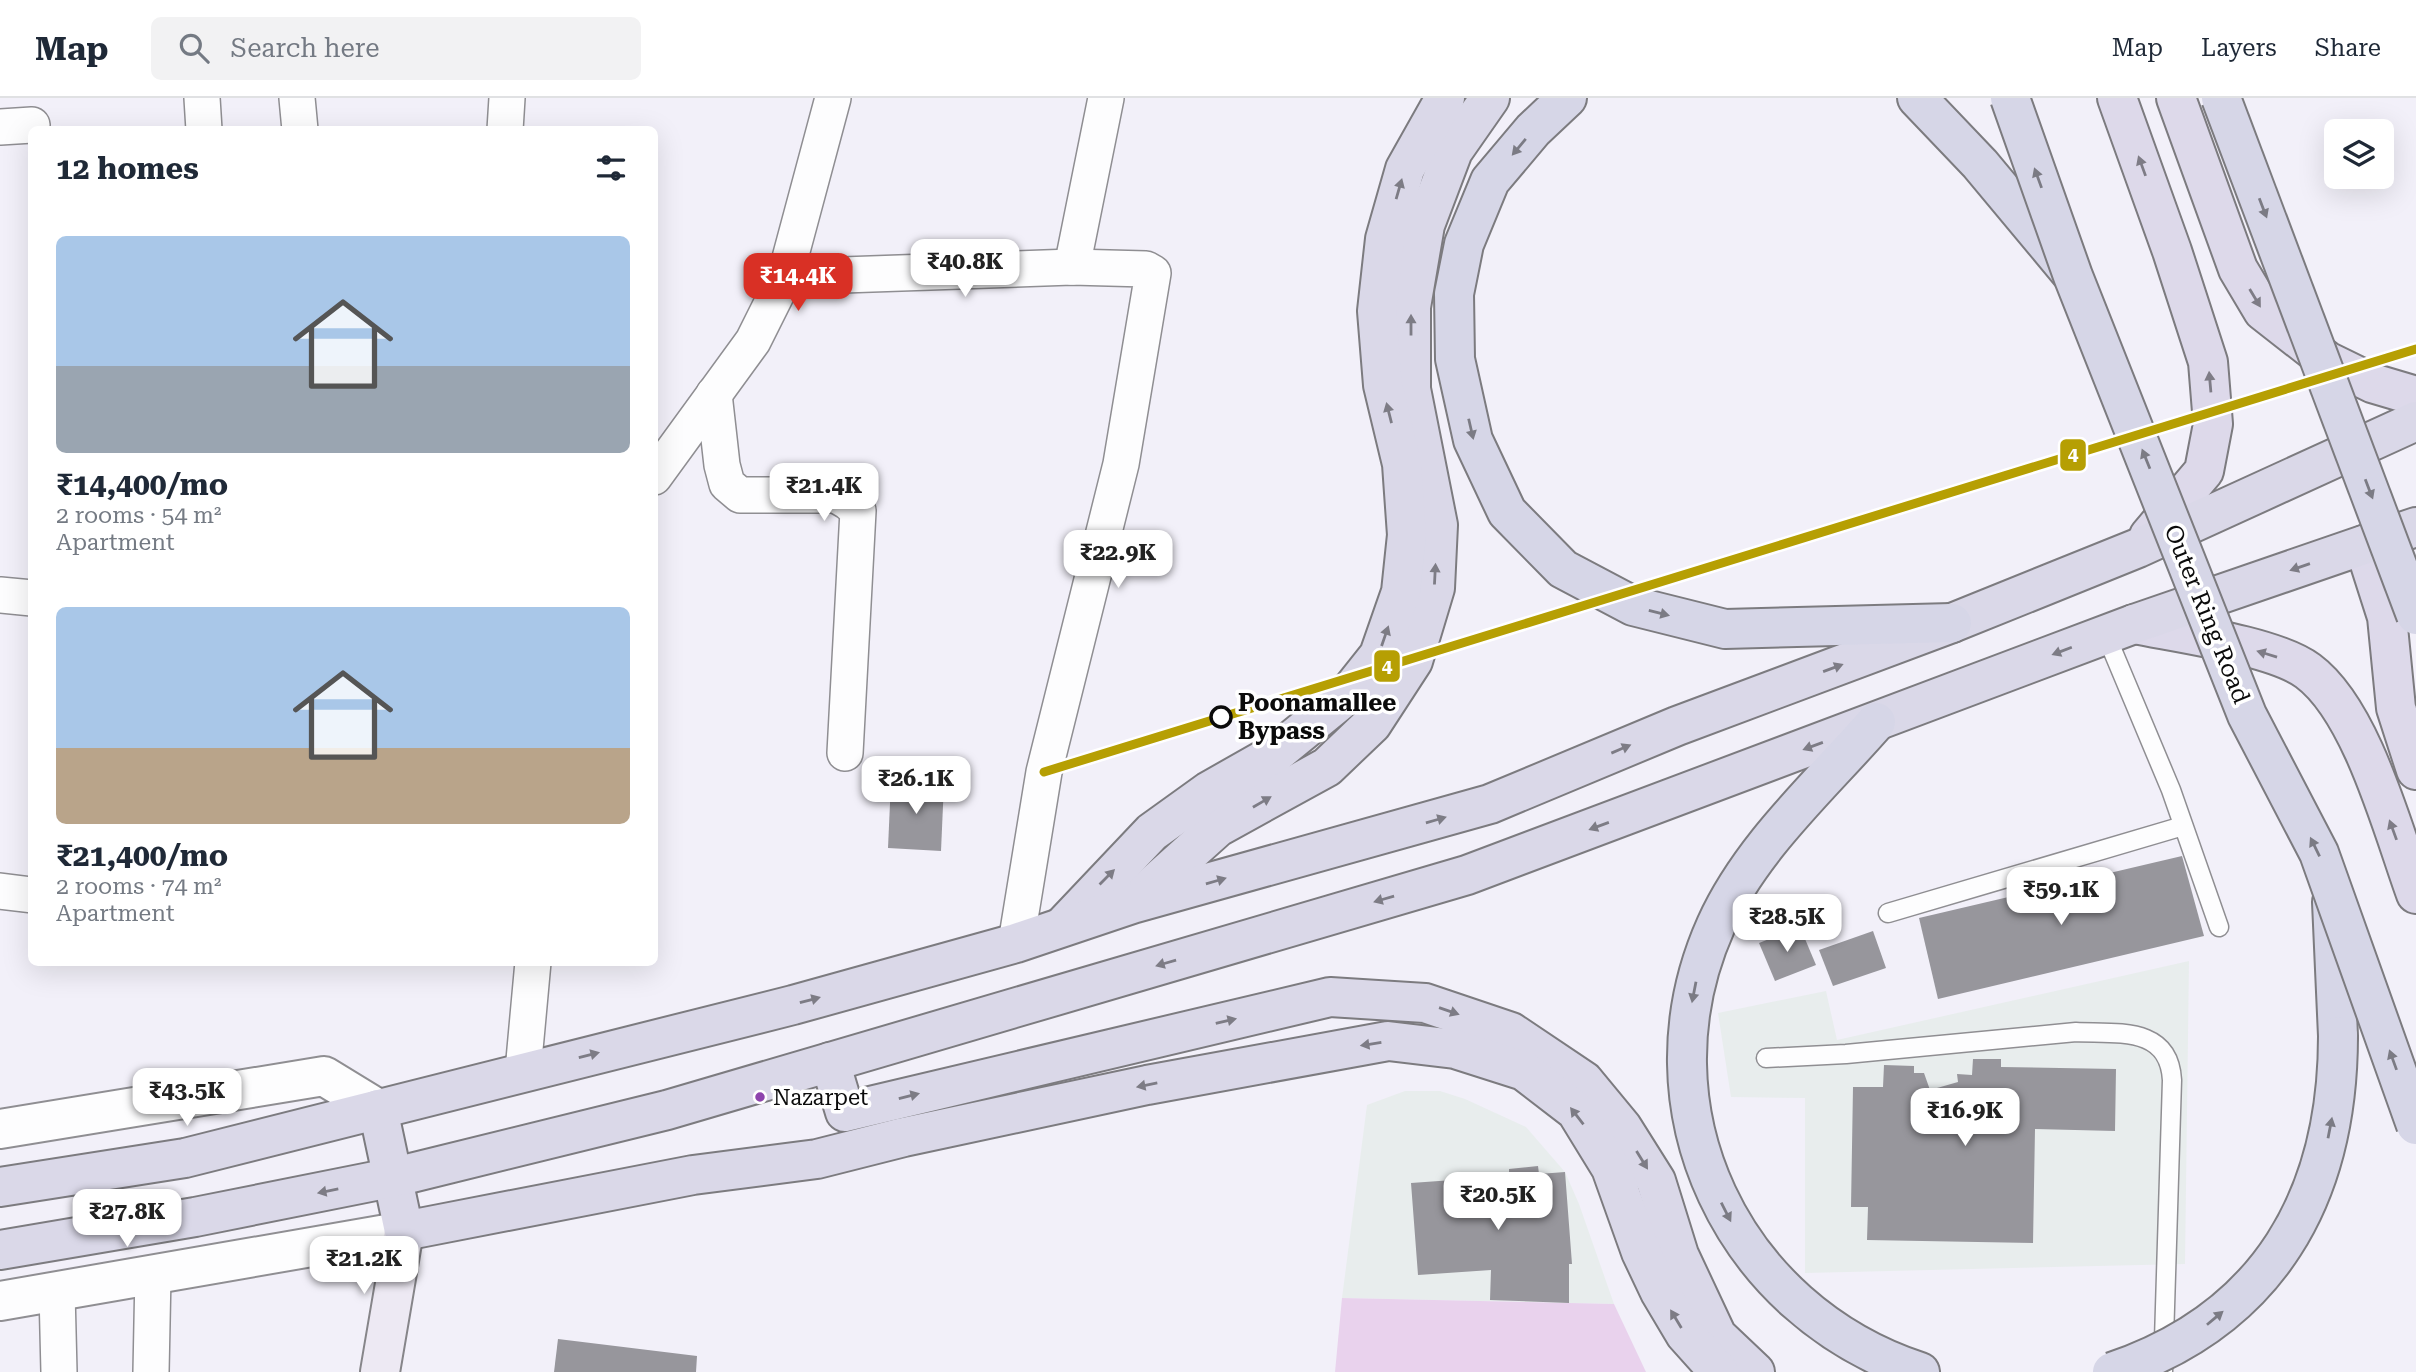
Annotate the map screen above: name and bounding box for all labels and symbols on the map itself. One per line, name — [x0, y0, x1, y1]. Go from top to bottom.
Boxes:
one-way arrow — [1512, 138, 1527, 155]
one-way arrow — [2136, 155, 2147, 176]
one-way arrow — [2033, 167, 2044, 188]
one-way arrow — [1395, 178, 1405, 199]
one-way arrow — [2258, 197, 2269, 218]
pin: ₹40.8K — [908, 240, 1022, 299]
pin: ₹14.4K — [741, 254, 855, 313]
one-way arrow — [2249, 288, 2261, 307]
one-way arrow — [1405, 314, 1417, 336]
one-way arrow — [2204, 371, 2215, 393]
one-way arrow — [1384, 402, 1395, 424]
one-way arrow — [1465, 418, 1476, 440]
line badge: 4 — [2059, 438, 2087, 472]
text: 4 — [2068, 443, 2079, 466]
one-way arrow — [2140, 448, 2151, 469]
pin: ₹21.4K — [767, 464, 881, 523]
one-way arrow — [2364, 479, 2375, 500]
street label: Outer Ring Road — [2158, 521, 2256, 707]
pin: ₹22.9K — [1061, 531, 1175, 590]
one-way arrow — [2289, 562, 2310, 573]
one-way arrow — [1430, 563, 1441, 585]
one-way arrow — [1648, 608, 1669, 618]
one-way arrow — [1380, 625, 1391, 646]
one-way arrow — [2051, 646, 2072, 657]
one-way arrow — [2256, 648, 2277, 658]
line badge: 4 — [1373, 649, 1401, 683]
text: 4 — [1382, 655, 1393, 678]
one-way arrow — [1823, 662, 1844, 673]
place label: Poonamallee Bypass — [1238, 689, 1396, 745]
marker: Poonamallee Bypass — [1210, 706, 1232, 728]
one-way arrow — [1802, 741, 1823, 752]
one-way arrow — [1611, 744, 1632, 755]
pin: ₹26.1K — [859, 756, 973, 816]
one-way arrow — [1253, 796, 1272, 808]
one-way arrow — [1425, 814, 1446, 824]
one-way arrow — [2387, 819, 2398, 840]
one-way arrow — [1589, 820, 1610, 831]
one-way arrow — [2309, 837, 2321, 857]
pin: ₹59.1K — [2004, 868, 2118, 927]
one-way arrow — [1098, 870, 1115, 886]
one-way arrow — [1206, 875, 1228, 886]
pin: ₹28.5K — [1730, 894, 1844, 954]
one-way arrow — [1374, 895, 1395, 905]
one-way arrow — [1155, 959, 1176, 969]
one-way arrow — [1689, 981, 1700, 1003]
one-way arrow — [799, 994, 821, 1005]
one-way arrow — [1438, 1006, 1459, 1017]
one-way arrow — [1215, 1015, 1237, 1026]
one-way arrow — [1359, 1039, 1381, 1050]
one-way arrow — [579, 1049, 601, 1060]
one-way arrow — [2387, 1050, 2398, 1071]
pin: ₹43.5K — [130, 1068, 244, 1128]
one-way arrow — [1136, 1080, 1158, 1091]
place label: Nazarpet — [773, 1085, 868, 1110]
pin: ₹16.9K — [1908, 1088, 2022, 1148]
marker: Nazarpet — [753, 1090, 767, 1104]
one-way arrow — [898, 1090, 920, 1101]
one-way arrow — [1570, 1107, 1585, 1125]
one-way arrow — [2325, 1117, 2336, 1139]
one-way arrow — [1636, 1150, 1649, 1170]
pin: ₹20.5K — [1441, 1172, 1555, 1232]
one-way arrow — [317, 1185, 339, 1196]
pin: ₹27.8K — [70, 1190, 184, 1249]
one-way arrow — [1719, 1203, 1731, 1223]
pin: ₹21.2K — [307, 1236, 421, 1296]
one-way arrow — [1671, 1309, 1683, 1329]
one-way arrow — [2207, 1311, 2224, 1326]

